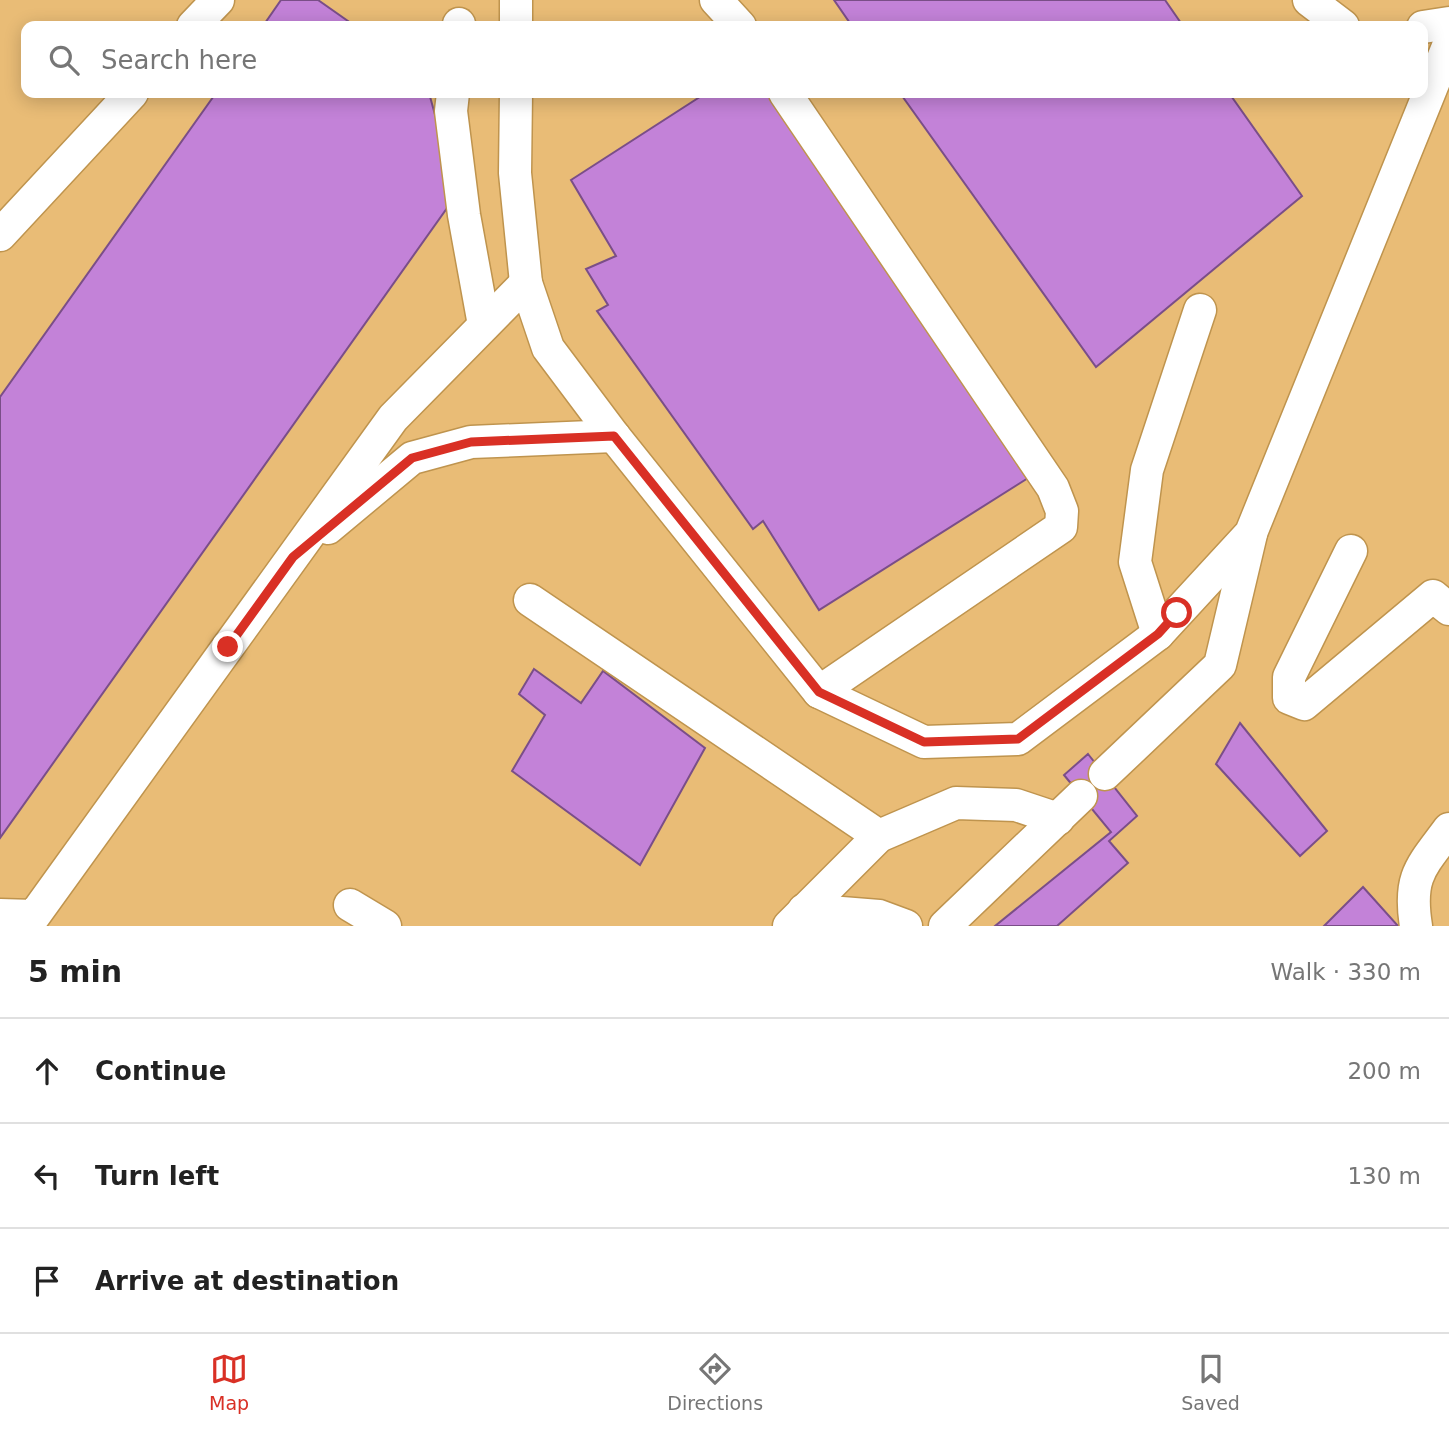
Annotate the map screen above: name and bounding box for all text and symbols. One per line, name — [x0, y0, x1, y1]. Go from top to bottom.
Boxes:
search box — [21, 21, 1428, 98]
icon: search — [45, 41, 83, 79]
text: Search here — [101, 45, 257, 75]
route start — [1161, 597, 1192, 628]
route end — [212, 631, 243, 662]
text: 5 min — [28, 954, 122, 989]
text: Walk · 330 m — [1270, 959, 1421, 985]
icon: ahead — [28, 1052, 66, 1090]
text: Continue — [95, 1056, 226, 1086]
text: 200 m — [1347, 1058, 1421, 1084]
icon: left — [28, 1157, 66, 1195]
text: Turn left — [95, 1161, 219, 1191]
text: 130 m — [1347, 1163, 1421, 1189]
icon: arrive — [28, 1262, 66, 1300]
text: Arrive at destination — [95, 1266, 399, 1296]
tab: Map — [209, 1350, 249, 1414]
tab: Directions — [667, 1350, 763, 1414]
tab: Saved — [1181, 1350, 1240, 1414]

